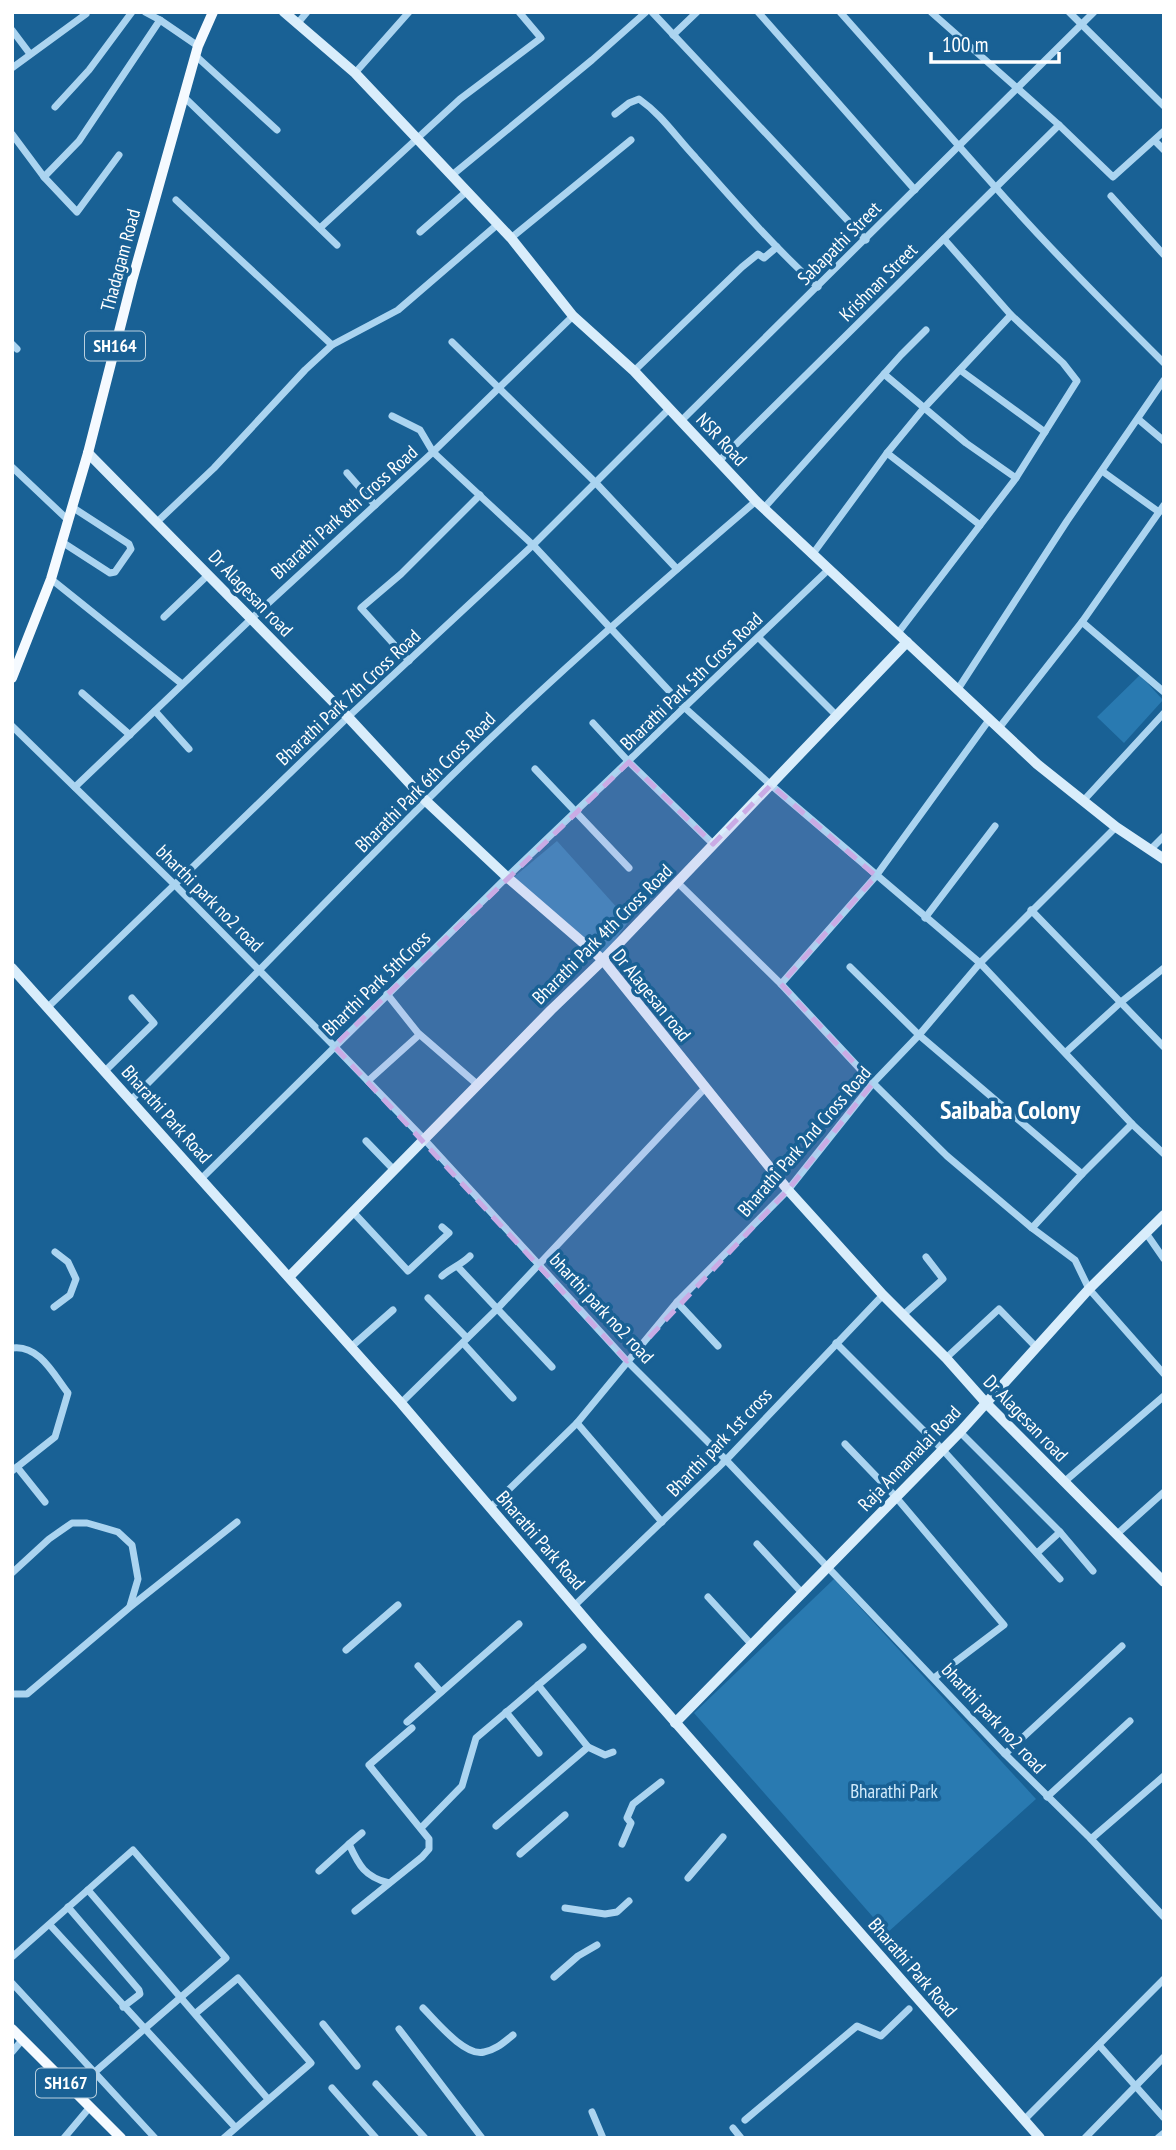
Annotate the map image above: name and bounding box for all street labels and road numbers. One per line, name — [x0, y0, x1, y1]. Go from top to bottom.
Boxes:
street label: Sabapathi Street — [792, 196, 886, 290]
street label: Thadagam Road — [95, 206, 145, 314]
street label: Krishnan Street — [834, 237, 923, 326]
road number: SH164 — [85, 332, 145, 360]
street label: NSR Road — [691, 407, 753, 471]
street label: Bharathi Park 8th Cross Road — [266, 440, 422, 584]
street label: Dr Alagesan road — [204, 545, 298, 641]
street label: Bharathi Park 5th Cross Road — [615, 607, 767, 755]
street label: Bharathi Park 7th Cross Road — [271, 624, 425, 770]
street label: Bharathi Park 6th Cross Road — [350, 707, 500, 857]
street label: bharthi park no2 road — [151, 839, 269, 957]
street label: Bharathi Park 4th Cross Road — [527, 859, 677, 1009]
street label: Bharthi Park 5thCross — [317, 925, 435, 1041]
street label: Dr Alagesan road — [608, 944, 696, 1046]
street label: Bharathi Park Road — [117, 1060, 217, 1168]
street label: Bharathi Park 2nd Cross Road — [732, 1061, 876, 1221]
street label: bharthi park no2 road — [545, 1248, 659, 1368]
street label: Dr Alagesan road — [979, 1370, 1073, 1466]
street label: Bharthi park 1st cross — [661, 1383, 777, 1501]
street label: Raja Annamalai Road — [853, 1400, 965, 1516]
street label: Bharathi Park Road — [491, 1485, 591, 1595]
street label: bharthi park no2 road — [937, 1658, 1051, 1778]
street label: Bharathi Park Road — [863, 1912, 963, 2022]
road number: SH167 — [36, 2068, 96, 2098]

